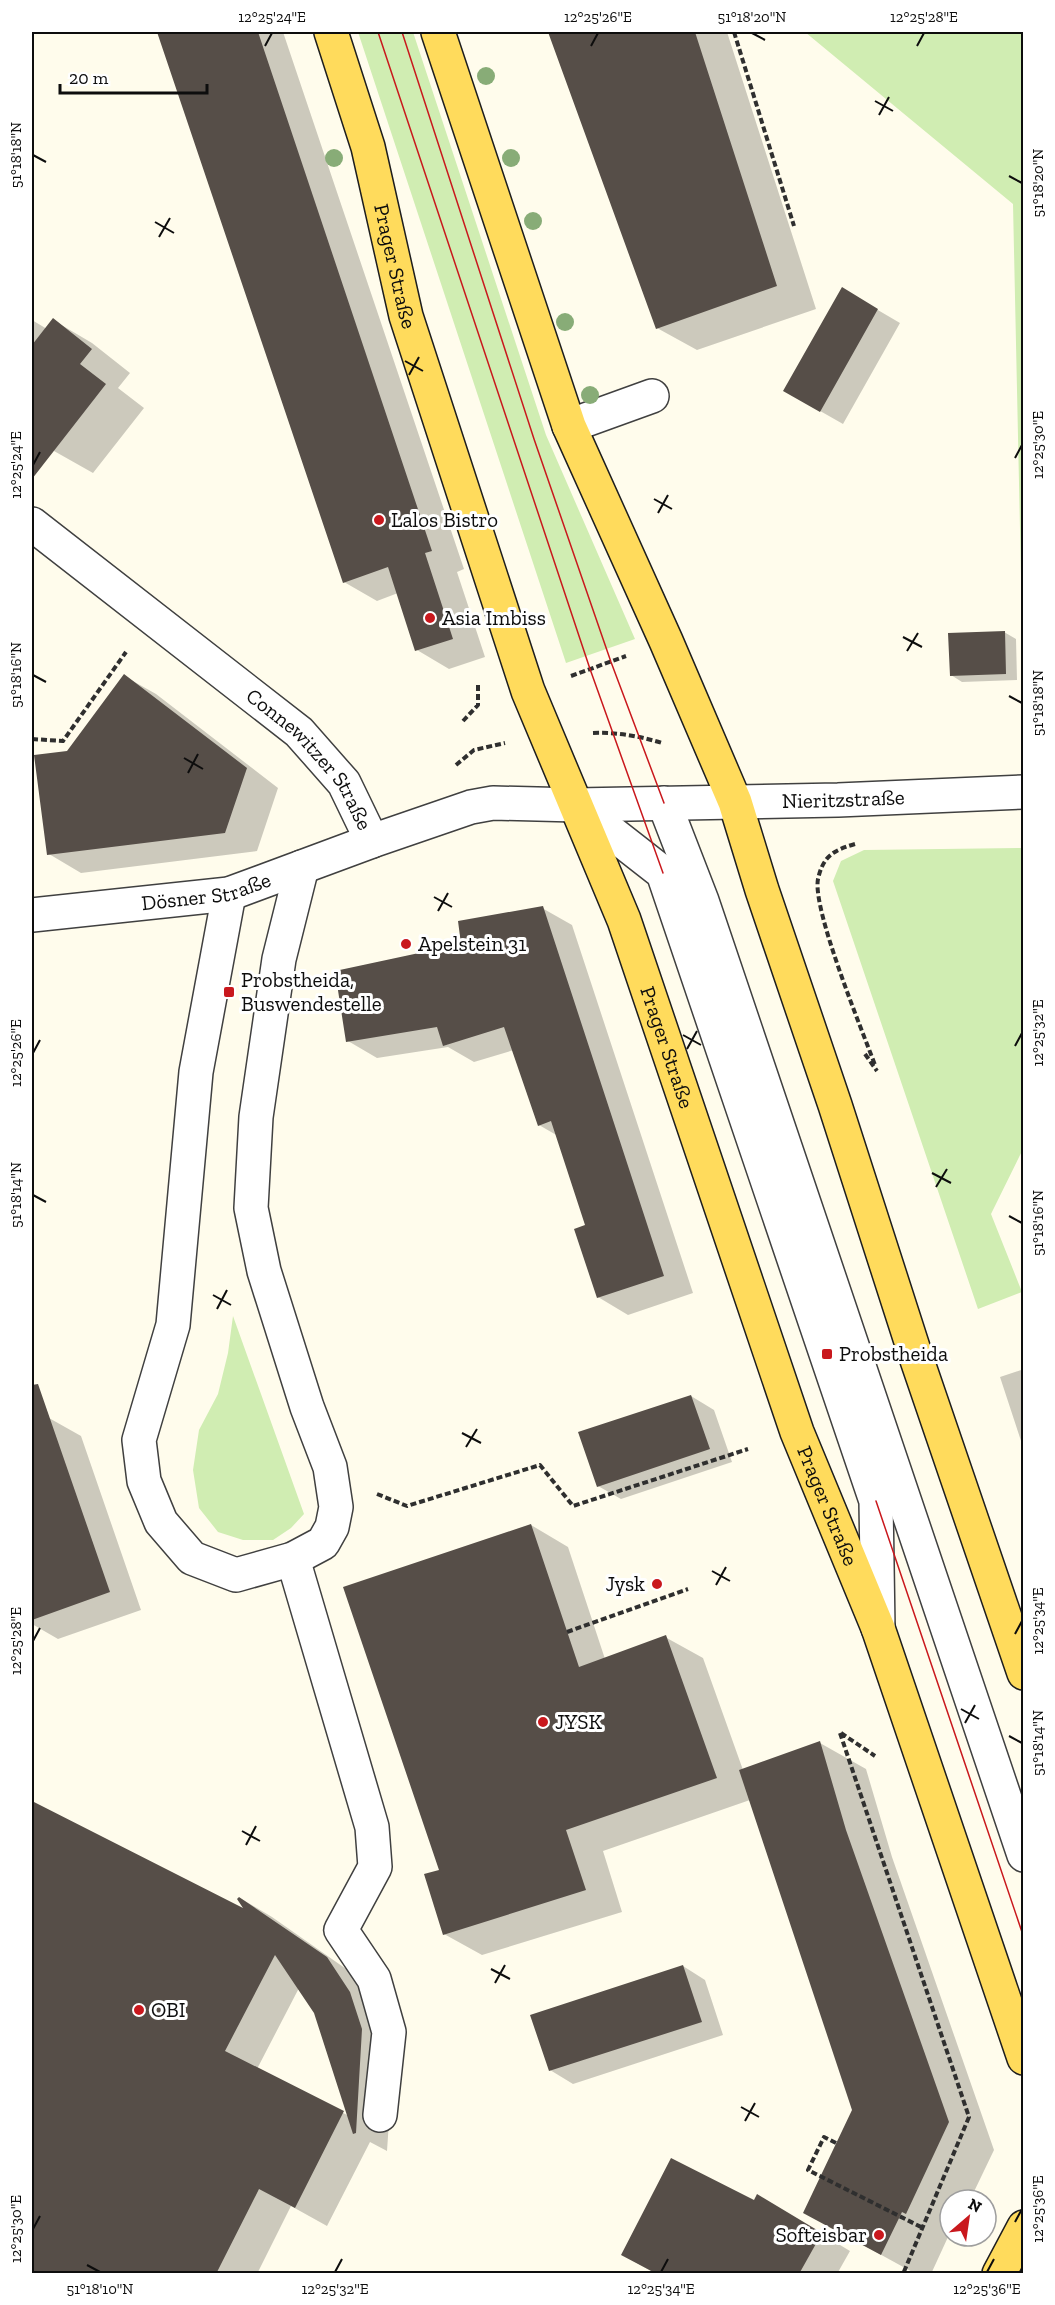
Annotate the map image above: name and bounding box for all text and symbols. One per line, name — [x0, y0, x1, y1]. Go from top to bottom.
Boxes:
text: 12°25'24"E — [238, 8, 306, 26]
text: 12°25'26"E — [564, 8, 632, 26]
text: 51°18'20"N — [718, 8, 786, 26]
text: 12°25'28"E — [890, 8, 958, 26]
scale bar — [60, 57, 207, 95]
text: 20 m — [69, 67, 109, 89]
text: 51°18'18"N — [7, 122, 25, 188]
text: 51°18'20"N — [1029, 149, 1047, 217]
street label: Prager Straße — [369, 201, 422, 332]
text: 12°25'30"E — [1029, 411, 1047, 479]
text: 12°25'24"E — [7, 431, 25, 499]
place label: Lalos Bistro — [391, 507, 498, 532]
marker: Lalos Bistro — [372, 513, 386, 527]
place label: Asia Imbiss — [442, 605, 546, 630]
marker: Asia Imbiss — [423, 611, 437, 625]
text: 51°18'16"N — [7, 642, 25, 708]
text: 51°18'18"N — [1029, 670, 1047, 736]
street label: Connewitzer Straße — [241, 683, 378, 834]
street label: Nieritzstraße — [782, 784, 905, 813]
street label: Dösner Straße — [140, 867, 274, 915]
place label: Apelstein 31 — [418, 931, 526, 956]
marker: Apelstein 31 — [399, 937, 413, 951]
place label: Probstheida, Buswendestelle — [241, 967, 382, 1016]
street label: Prager Straße — [635, 983, 700, 1111]
marker: Probstheida, Buswendestelle — [222, 985, 236, 999]
text: 12°25'32"E — [1029, 999, 1047, 1067]
text: 12°25'26"E — [7, 1019, 25, 1087]
text: 51°18'14"N — [7, 1162, 25, 1228]
text: 51°18'16"N — [1029, 1190, 1047, 1256]
place label: Probstheida — [839, 1341, 948, 1366]
marker: Probstheida — [820, 1347, 834, 1361]
street label: Prager Straße — [792, 1442, 864, 1569]
place label: Jysk — [605, 1571, 645, 1596]
marker: Jysk — [650, 1577, 664, 1591]
text: 12°25'34"E — [1029, 1587, 1047, 1655]
text: 12°25'28"E — [7, 1607, 25, 1675]
place label: JYSK — [555, 1709, 602, 1734]
text: 51°18'14"N — [1029, 1710, 1047, 1776]
marker: JYSK — [536, 1715, 550, 1729]
place label: OBI — [151, 1997, 185, 2022]
marker: OBI — [132, 2003, 146, 2017]
text: 12°25'36"E — [1029, 2175, 1047, 2243]
north arrow — [938, 2188, 998, 2248]
text: N — [965, 2194, 985, 2217]
text: 12°25'30"E — [7, 2195, 25, 2263]
place label: Softeisbar — [775, 2222, 867, 2247]
marker: Softeisbar — [872, 2228, 886, 2242]
text: 51°18'10"N — [67, 2280, 133, 2298]
text: 12°25'32"E — [301, 2280, 369, 2298]
text: 12°25'34"E — [627, 2280, 695, 2298]
text: 12°25'36"E — [953, 2280, 1021, 2298]

